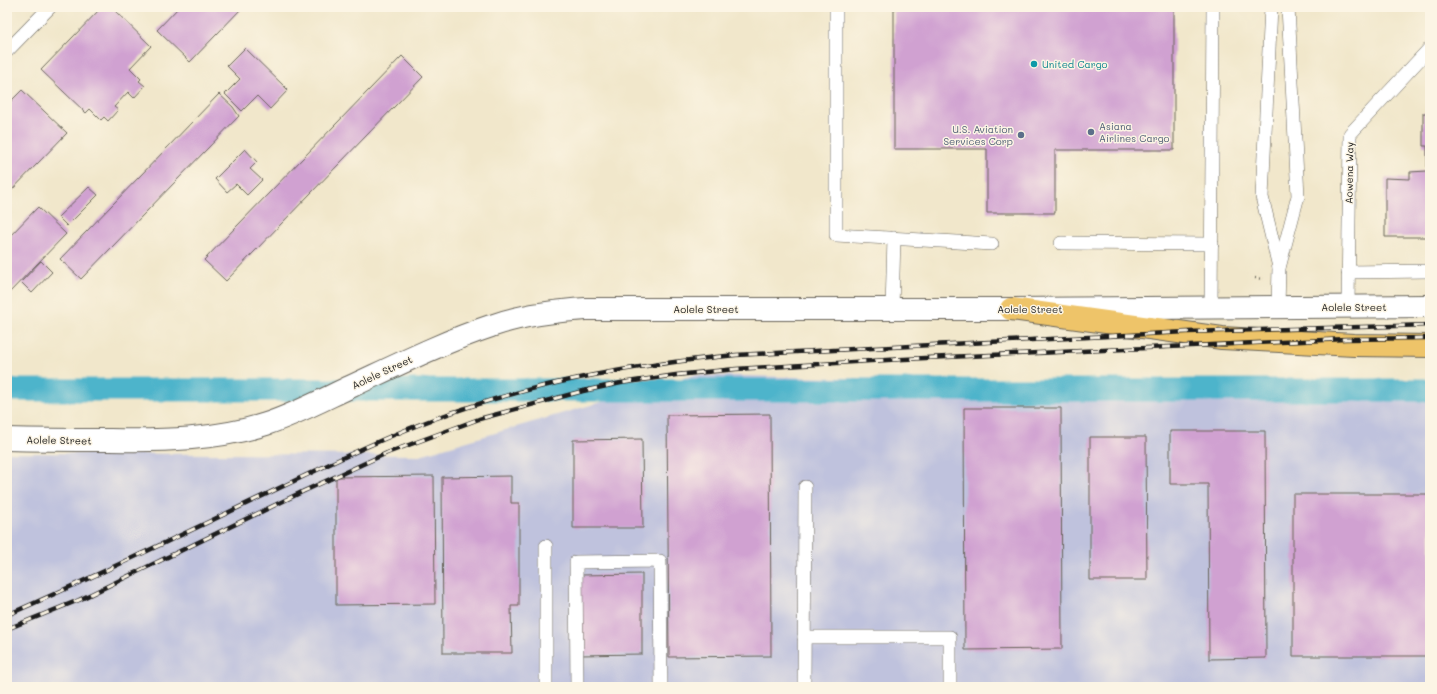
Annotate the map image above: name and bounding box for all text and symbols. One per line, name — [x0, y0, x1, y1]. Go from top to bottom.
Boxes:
place label: United Cargo — [1042, 57, 1108, 71]
marker: United Cargo — [1029, 59, 1039, 69]
place label: Asiana Airlines Cargo — [1099, 119, 1170, 145]
place label: U.S. Aviation Services Corp — [943, 122, 1013, 148]
marker: Asiana Airlines Cargo — [1086, 127, 1096, 137]
marker: U.S. Aviation Services Corp — [1016, 130, 1026, 140]
street label: Aowena Way — [1341, 142, 1357, 204]
street label: Aolele Street — [1321, 300, 1387, 314]
street label: Aolele Street — [673, 302, 739, 316]
street label: Aolele Street — [997, 302, 1063, 316]
street label: Aolele Street — [349, 352, 415, 392]
street label: Aolele Street — [26, 432, 92, 448]

